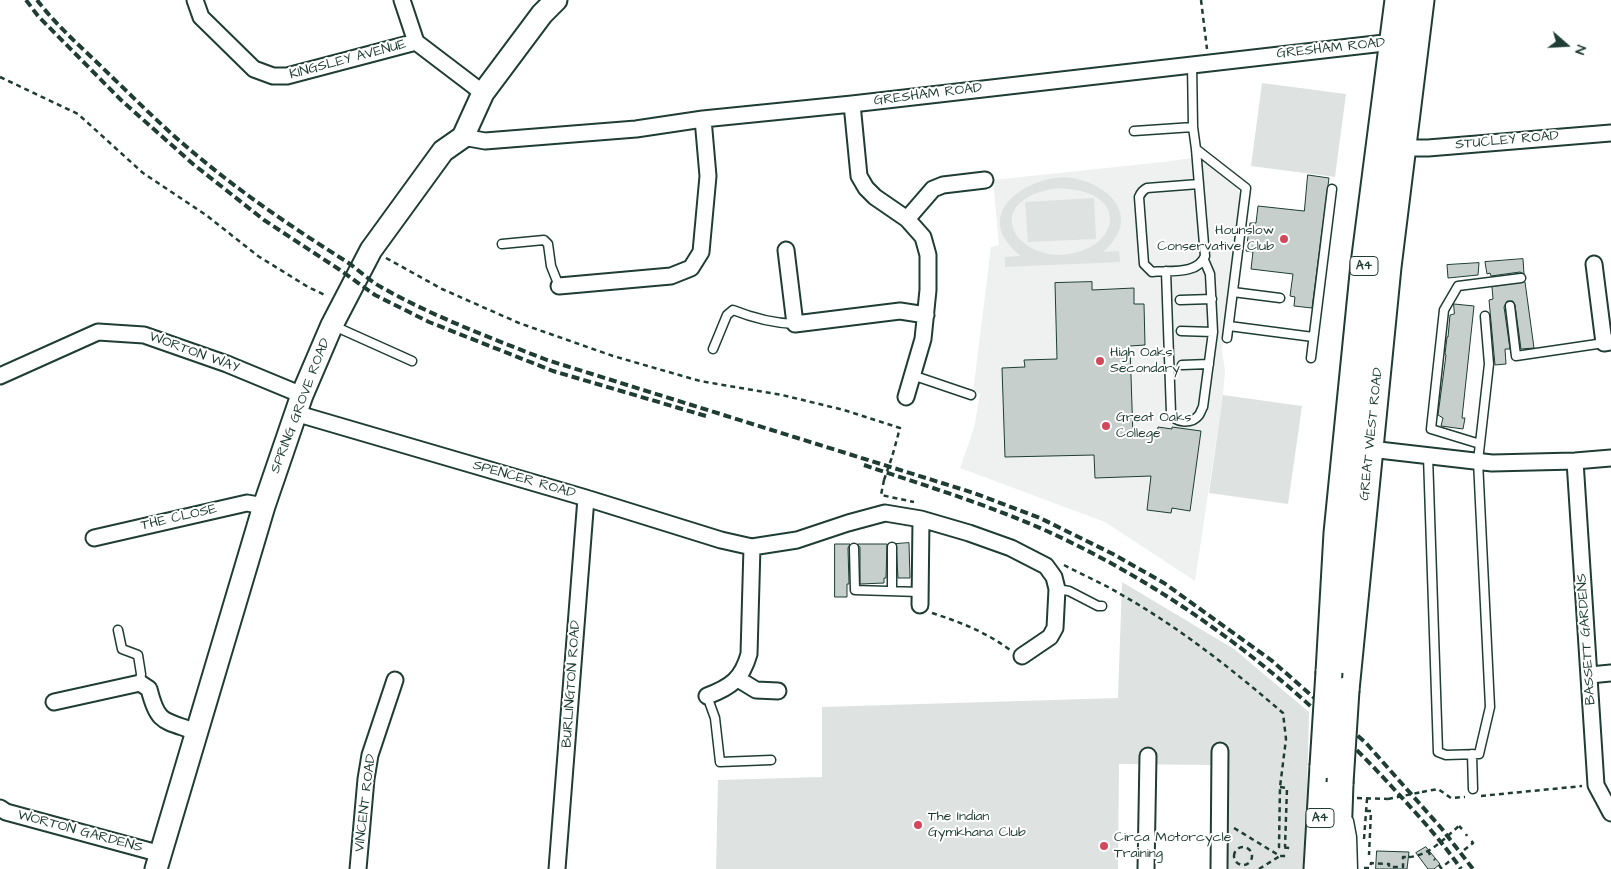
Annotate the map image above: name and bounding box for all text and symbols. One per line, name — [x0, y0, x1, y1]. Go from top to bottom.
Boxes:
north arrow — [1541, 20, 1591, 70]
street label: GRESHAM ROAD — [1276, 35, 1386, 63]
street label: KINGSLEY AVENUE — [288, 36, 408, 84]
text: N — [1569, 42, 1591, 57]
street label: GRESHAM ROAD — [873, 80, 983, 110]
street label: STUCLEY ROAD — [1454, 128, 1560, 154]
place label: Hounslow Conservative Club — [1157, 223, 1274, 256]
marker: Hounslow Conservative Club — [1278, 233, 1290, 245]
road number: A4 — [1350, 256, 1378, 276]
street label: WORTON WAY — [147, 329, 241, 377]
street label: SPRING GROVE ROAD — [267, 336, 335, 476]
place label: High Oaks Secondary — [1110, 345, 1180, 378]
marker: High Oaks Secondary — [1094, 355, 1106, 367]
street label: GREAT WEST ROAD — [1357, 367, 1387, 501]
place label: Great Oaks College — [1116, 410, 1192, 442]
marker: Great Oaks College — [1100, 420, 1112, 432]
street label: SPENCER ROAD — [471, 457, 577, 503]
street label: THE CLOSE — [139, 501, 219, 535]
street label: BASSETT GARDENS — [1574, 573, 1600, 705]
street label: BURLINGTON ROAD — [559, 620, 585, 748]
street label: VINCENT ROAD — [352, 753, 380, 853]
street label: WORTON GARDENS — [16, 807, 144, 857]
road number: A4 — [1306, 808, 1334, 828]
place label: The Indian Gymkhana Club — [928, 809, 1026, 842]
marker: The Indian Gymkhana Club — [912, 819, 924, 831]
place label: Circa Motorcycle Training — [1114, 830, 1231, 862]
marker: Circa Motorcycle Training — [1098, 840, 1110, 852]

